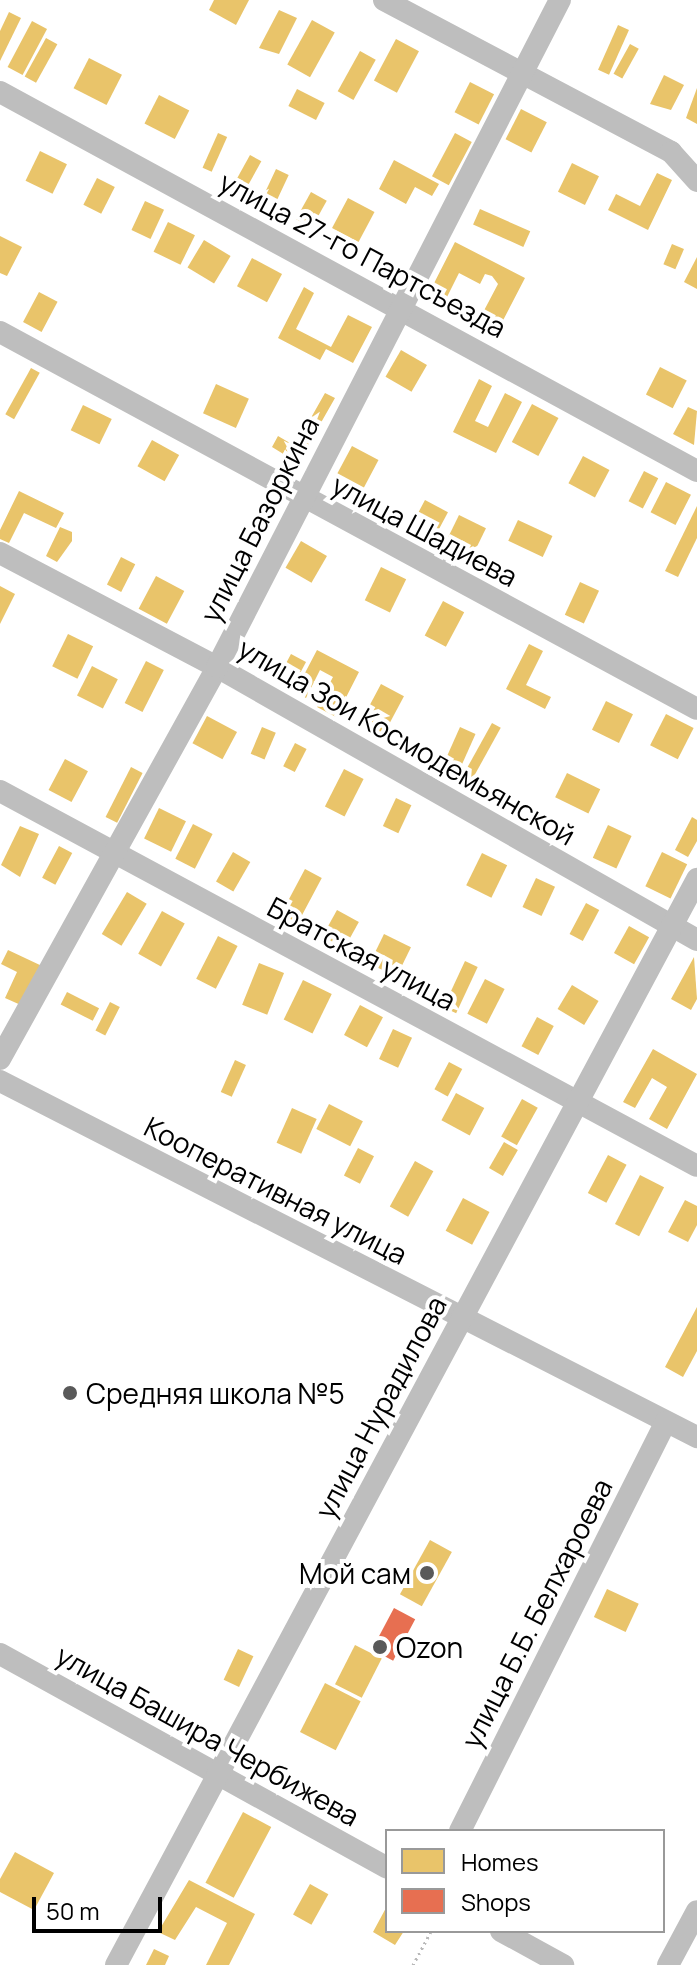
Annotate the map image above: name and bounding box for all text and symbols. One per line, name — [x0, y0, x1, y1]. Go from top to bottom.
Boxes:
street label: улица 27-го Партсъезда — [214, 164, 512, 344]
street label: улица Базоркина — [193, 411, 325, 627]
street label: улица Шадиева — [327, 467, 523, 593]
street label: улица Зои Космодемьянской — [232, 631, 582, 851]
street label: Братская улица — [262, 889, 462, 1017]
street label: Кооперативная улица — [139, 1109, 413, 1271]
street label: улица Нурадилова — [307, 1290, 453, 1524]
place label: Средняя школа №5 — [86, 1376, 345, 1410]
marker: Средняя школа №5 — [61, 1384, 79, 1402]
street label: улица Б.Б. Белхароева — [453, 1473, 619, 1753]
place label: Мой сам — [299, 1556, 411, 1590]
marker: Мой сам — [418, 1564, 436, 1582]
place label: Ozon — [396, 1630, 463, 1664]
street label: улица Башира Чербижева — [51, 1638, 365, 1832]
marker: Ozon — [371, 1638, 389, 1656]
legend — [385, 1829, 665, 1933]
text: Homes — [461, 1845, 539, 1878]
scale bar — [36, 1881, 166, 1931]
text: Shops — [461, 1885, 531, 1918]
text: 50 m — [46, 1894, 100, 1927]

